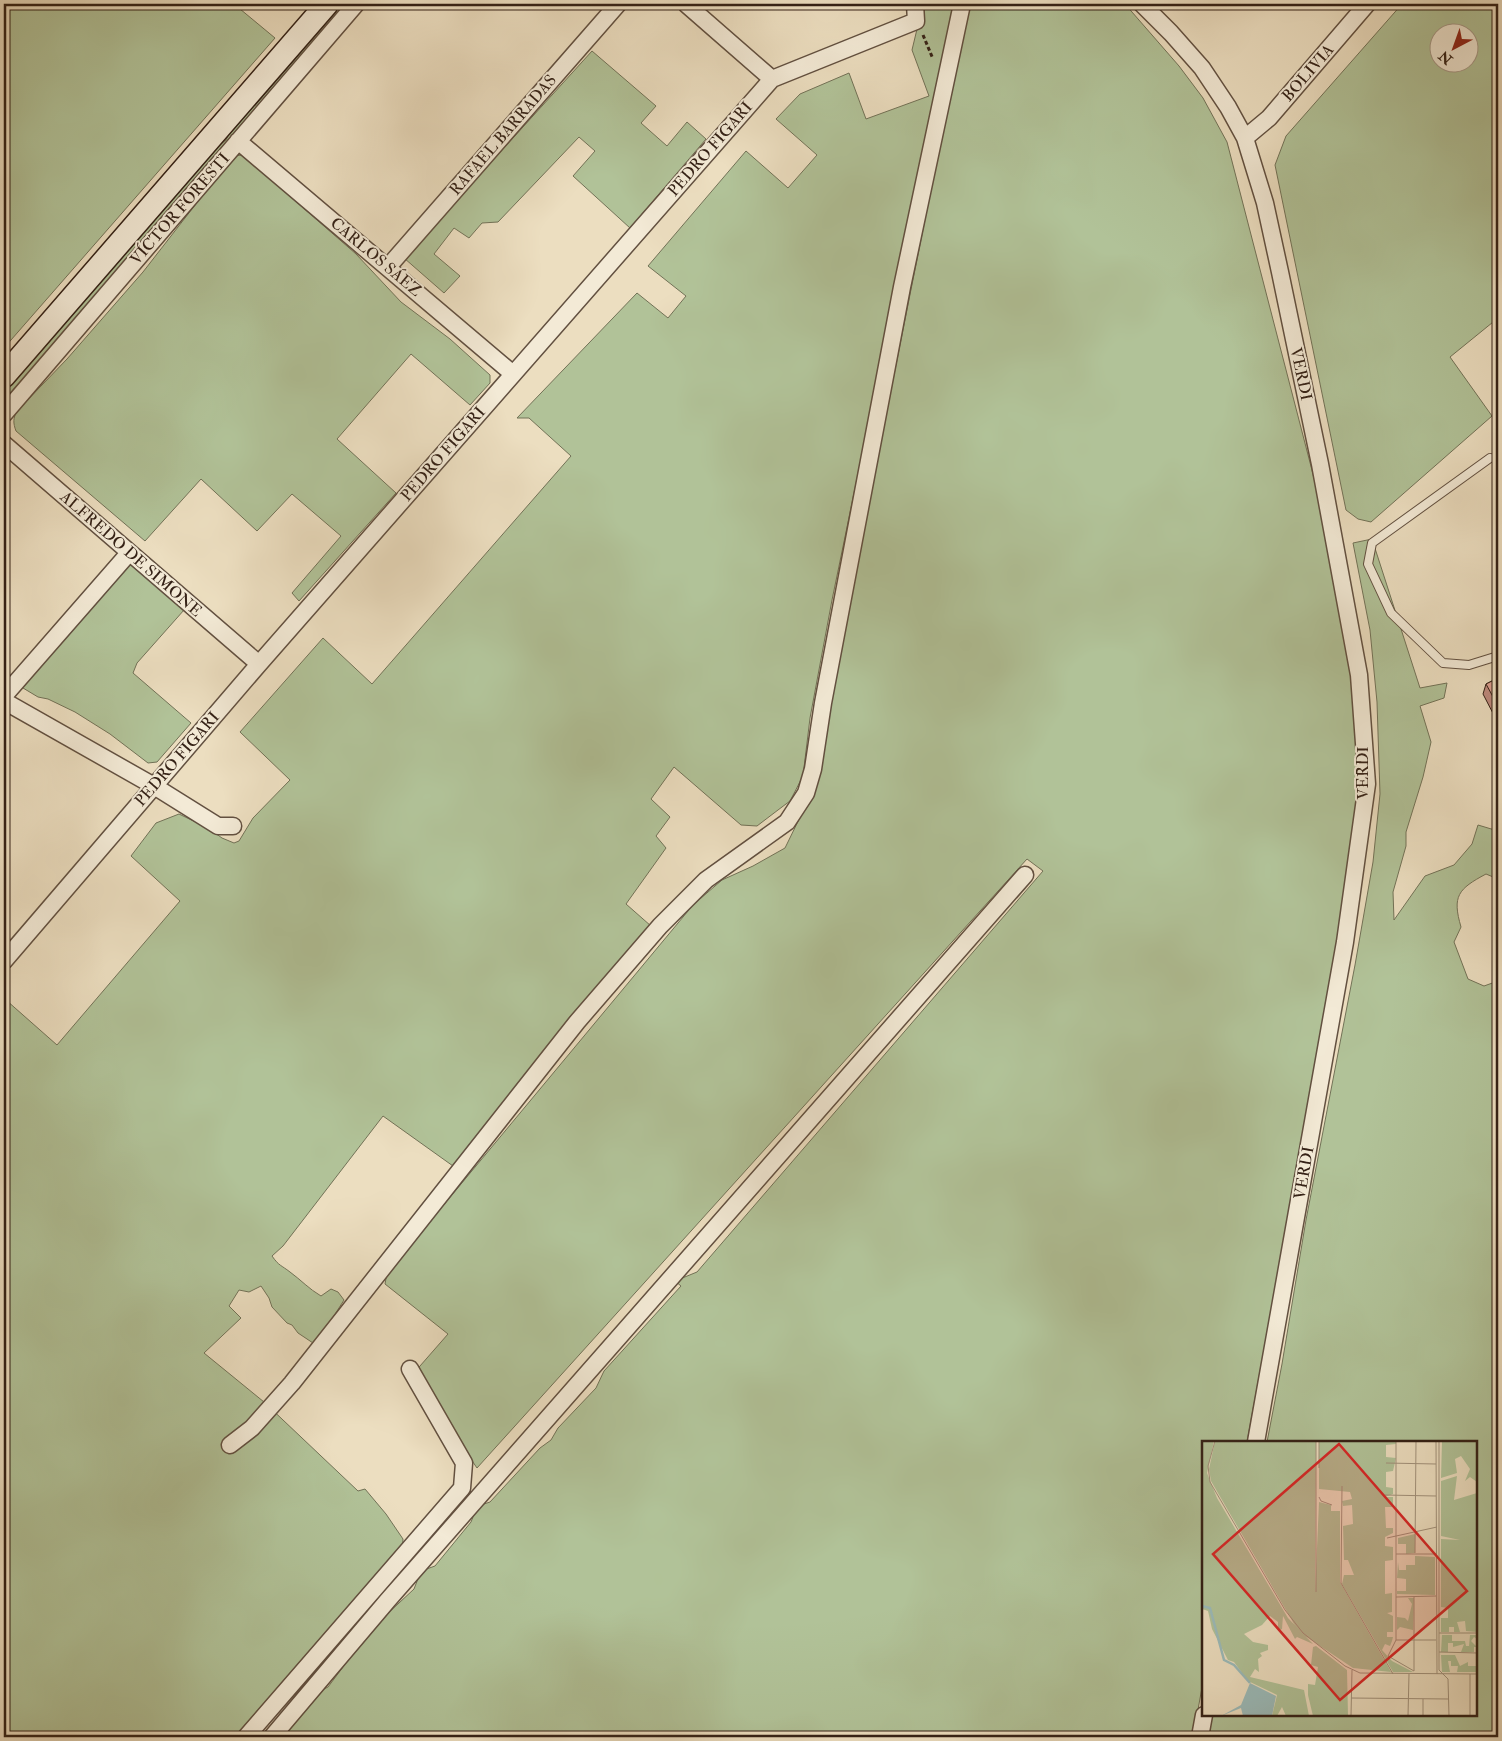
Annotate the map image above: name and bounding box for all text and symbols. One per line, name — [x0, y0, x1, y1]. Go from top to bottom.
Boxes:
north arrow — [1430, 22, 1480, 72]
street label: BOLIVIA — [1278, 40, 1338, 106]
text: N — [1435, 47, 1457, 69]
street label: RAFAEL BARRADAS — [445, 71, 561, 199]
street label: PEDRO FIGARI — [663, 97, 757, 201]
street label: VÍCTOR FORESTI — [126, 149, 234, 269]
street label: CARLOS SÁEZ — [326, 212, 426, 301]
street label: VERDI — [1286, 346, 1316, 402]
street label: PEDRO FIGARI — [396, 402, 490, 506]
street label: ALFREDO DE SIMONE — [55, 486, 206, 621]
street label: PEDRO FIGARI — [130, 707, 224, 811]
street label: VERDI — [1353, 746, 1373, 800]
street label: VERDI — [1289, 1145, 1319, 1201]
inset map — [1202, 1441, 1477, 1716]

